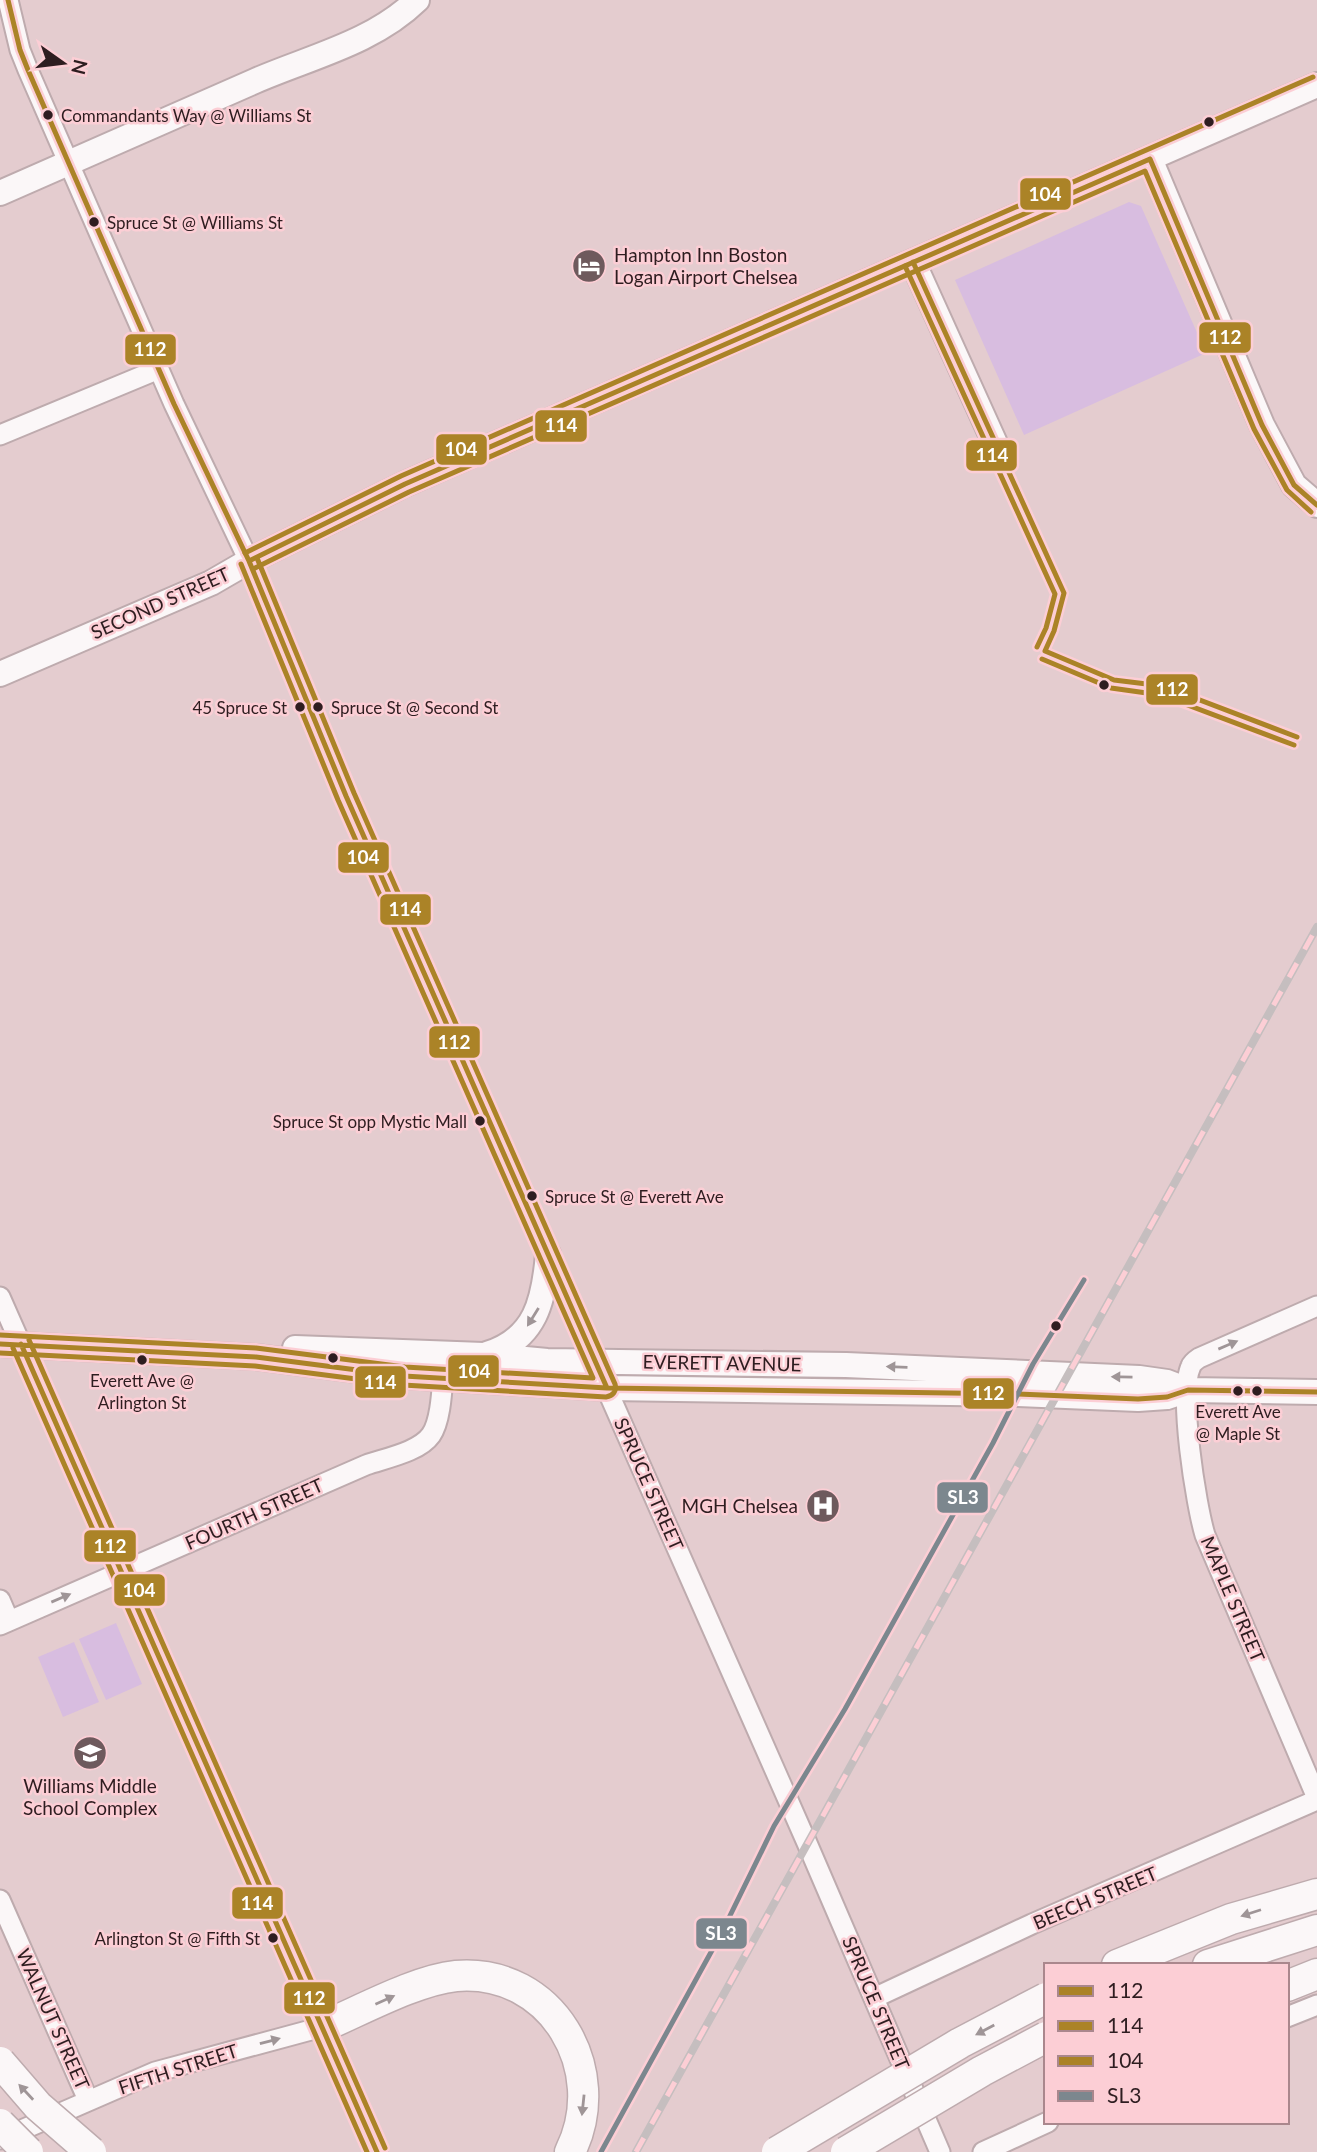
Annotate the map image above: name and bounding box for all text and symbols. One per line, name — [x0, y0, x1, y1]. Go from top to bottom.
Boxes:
north arrow — [28, 28, 98, 98]
text: N — [67, 57, 93, 77]
place label: Commandants Way @ Williams St — [61, 105, 311, 126]
marker: Commandants Way @ Williams St — [41, 108, 55, 122]
unlabelled marker — [1202, 115, 1216, 129]
line badge: 104 — [1019, 177, 1072, 211]
text: 104 — [1028, 182, 1062, 205]
place label: Spruce St @ Williams St — [107, 212, 283, 233]
marker: Spruce St @ Williams St — [87, 215, 101, 229]
place label: Hampton Inn Boston Logan Airport Chelsea — [614, 243, 798, 288]
hotel icon: Hampton Inn Boston Logan Airport Chelsea — [570, 247, 608, 285]
line badge: 112 — [1198, 321, 1252, 354]
text: 112 — [1208, 325, 1242, 348]
line badge: 112 — [124, 333, 177, 366]
text: 112 — [133, 337, 167, 360]
line badge: 114 — [534, 409, 588, 443]
text: 114 — [544, 413, 578, 436]
line badge: 104 — [435, 433, 488, 466]
text: 104 — [444, 437, 478, 460]
line badge: 114 — [965, 439, 1018, 472]
text: 114 — [975, 443, 1009, 466]
street label: SECOND STREET — [87, 562, 233, 643]
line badge: 112 — [1145, 673, 1199, 706]
text: 112 — [1155, 677, 1189, 700]
unlabelled marker — [1097, 678, 1111, 692]
place label: 45 Spruce St — [192, 697, 287, 718]
place label: Spruce St @ Second St — [331, 697, 498, 718]
marker: 45 Spruce St — [293, 700, 307, 714]
marker: Spruce St @ Second St — [311, 700, 325, 714]
line badge: 104 — [337, 841, 390, 874]
text: 104 — [346, 845, 380, 868]
line badge: 114 — [379, 893, 432, 926]
text: 114 — [388, 897, 422, 920]
line badge: 112 — [428, 1025, 481, 1059]
text: 112 — [437, 1030, 471, 1053]
place label: Spruce St opp Mystic Mall — [273, 1111, 467, 1132]
marker: Spruce St opp Mystic Mall — [473, 1114, 487, 1128]
place label: Spruce St @ Everett Ave — [545, 1186, 724, 1207]
marker: Spruce St @ Everett Ave — [525, 1189, 539, 1203]
one-way arrow — [527, 1308, 540, 1327]
unlabelled marker — [1049, 1319, 1063, 1333]
one-way arrow — [1218, 1339, 1238, 1351]
street label: EVERETT AVENUE — [642, 1350, 802, 1375]
unlabelled marker — [326, 1351, 340, 1365]
marker: Everett Ave @ Arlington St — [135, 1353, 149, 1367]
line badge: 104 — [447, 1354, 500, 1388]
text: 104 — [457, 1359, 491, 1382]
one-way arrow — [885, 1361, 907, 1372]
line badge: 114 — [354, 1365, 407, 1399]
place label: Everett Ave @ Arlington St — [90, 1370, 194, 1413]
text: 114 — [363, 1370, 397, 1393]
one-way arrow — [1110, 1372, 1132, 1383]
line badge: 112 — [962, 1377, 1015, 1410]
text: 112 — [971, 1381, 1005, 1404]
marker: Everett Ave @ Maple St — [1231, 1384, 1245, 1398]
unlabelled marker — [1250, 1384, 1264, 1398]
place label: Everett Ave @ Maple St — [1195, 1401, 1281, 1444]
street label: SPRUCE STREET — [610, 1414, 689, 1554]
street label: FOURTH STREET — [181, 1473, 326, 1554]
line badge: SL3 — [936, 1481, 989, 1514]
text: SL3 — [947, 1485, 979, 1508]
hospital icon: MGH Chelsea — [804, 1487, 842, 1525]
place label: MGH Chelsea — [682, 1494, 798, 1517]
line badge: 112 — [83, 1529, 137, 1563]
street label: MAPLE STREET — [1197, 1533, 1270, 1665]
text: 112 — [93, 1534, 127, 1557]
line badge: 104 — [113, 1573, 166, 1607]
text: 104 — [122, 1578, 156, 1601]
one-way arrow — [51, 1592, 71, 1604]
school or university icon: Williams Middle School Complex — [71, 1734, 109, 1772]
place label: Williams Middle School Complex — [23, 1774, 158, 1819]
street label: BEECH STREET — [1029, 1861, 1160, 1934]
line badge: 114 — [231, 1886, 284, 1920]
text: 114 — [240, 1891, 274, 1914]
one-way arrow — [1241, 1908, 1262, 1919]
line badge: SL3 — [695, 1917, 748, 1950]
text: SL3 — [705, 1921, 737, 1944]
place label: Arlington St @ Fifth St — [94, 1928, 260, 1949]
marker: Arlington St @ Fifth St — [266, 1931, 280, 1945]
street label: SPRUCE STREET — [838, 1933, 915, 2073]
street label: WALNUT STREET — [12, 1945, 95, 2093]
legend — [1044, 1963, 1289, 2124]
text: 112 — [1107, 1977, 1144, 2002]
line badge: 112 — [283, 1981, 336, 2015]
text: 112 — [292, 1986, 326, 2009]
one-way arrow — [375, 1994, 395, 2006]
text: 114 — [1107, 2012, 1144, 2037]
one-way arrow — [976, 2024, 995, 2036]
one-way arrow — [260, 2035, 282, 2046]
street label: FIFTH STREET — [115, 2038, 240, 2099]
text: 104 — [1107, 2047, 1144, 2072]
text: SL3 — [1107, 2082, 1141, 2107]
one-way arrow — [18, 2083, 34, 2101]
one-way arrow — [577, 2094, 588, 2116]

